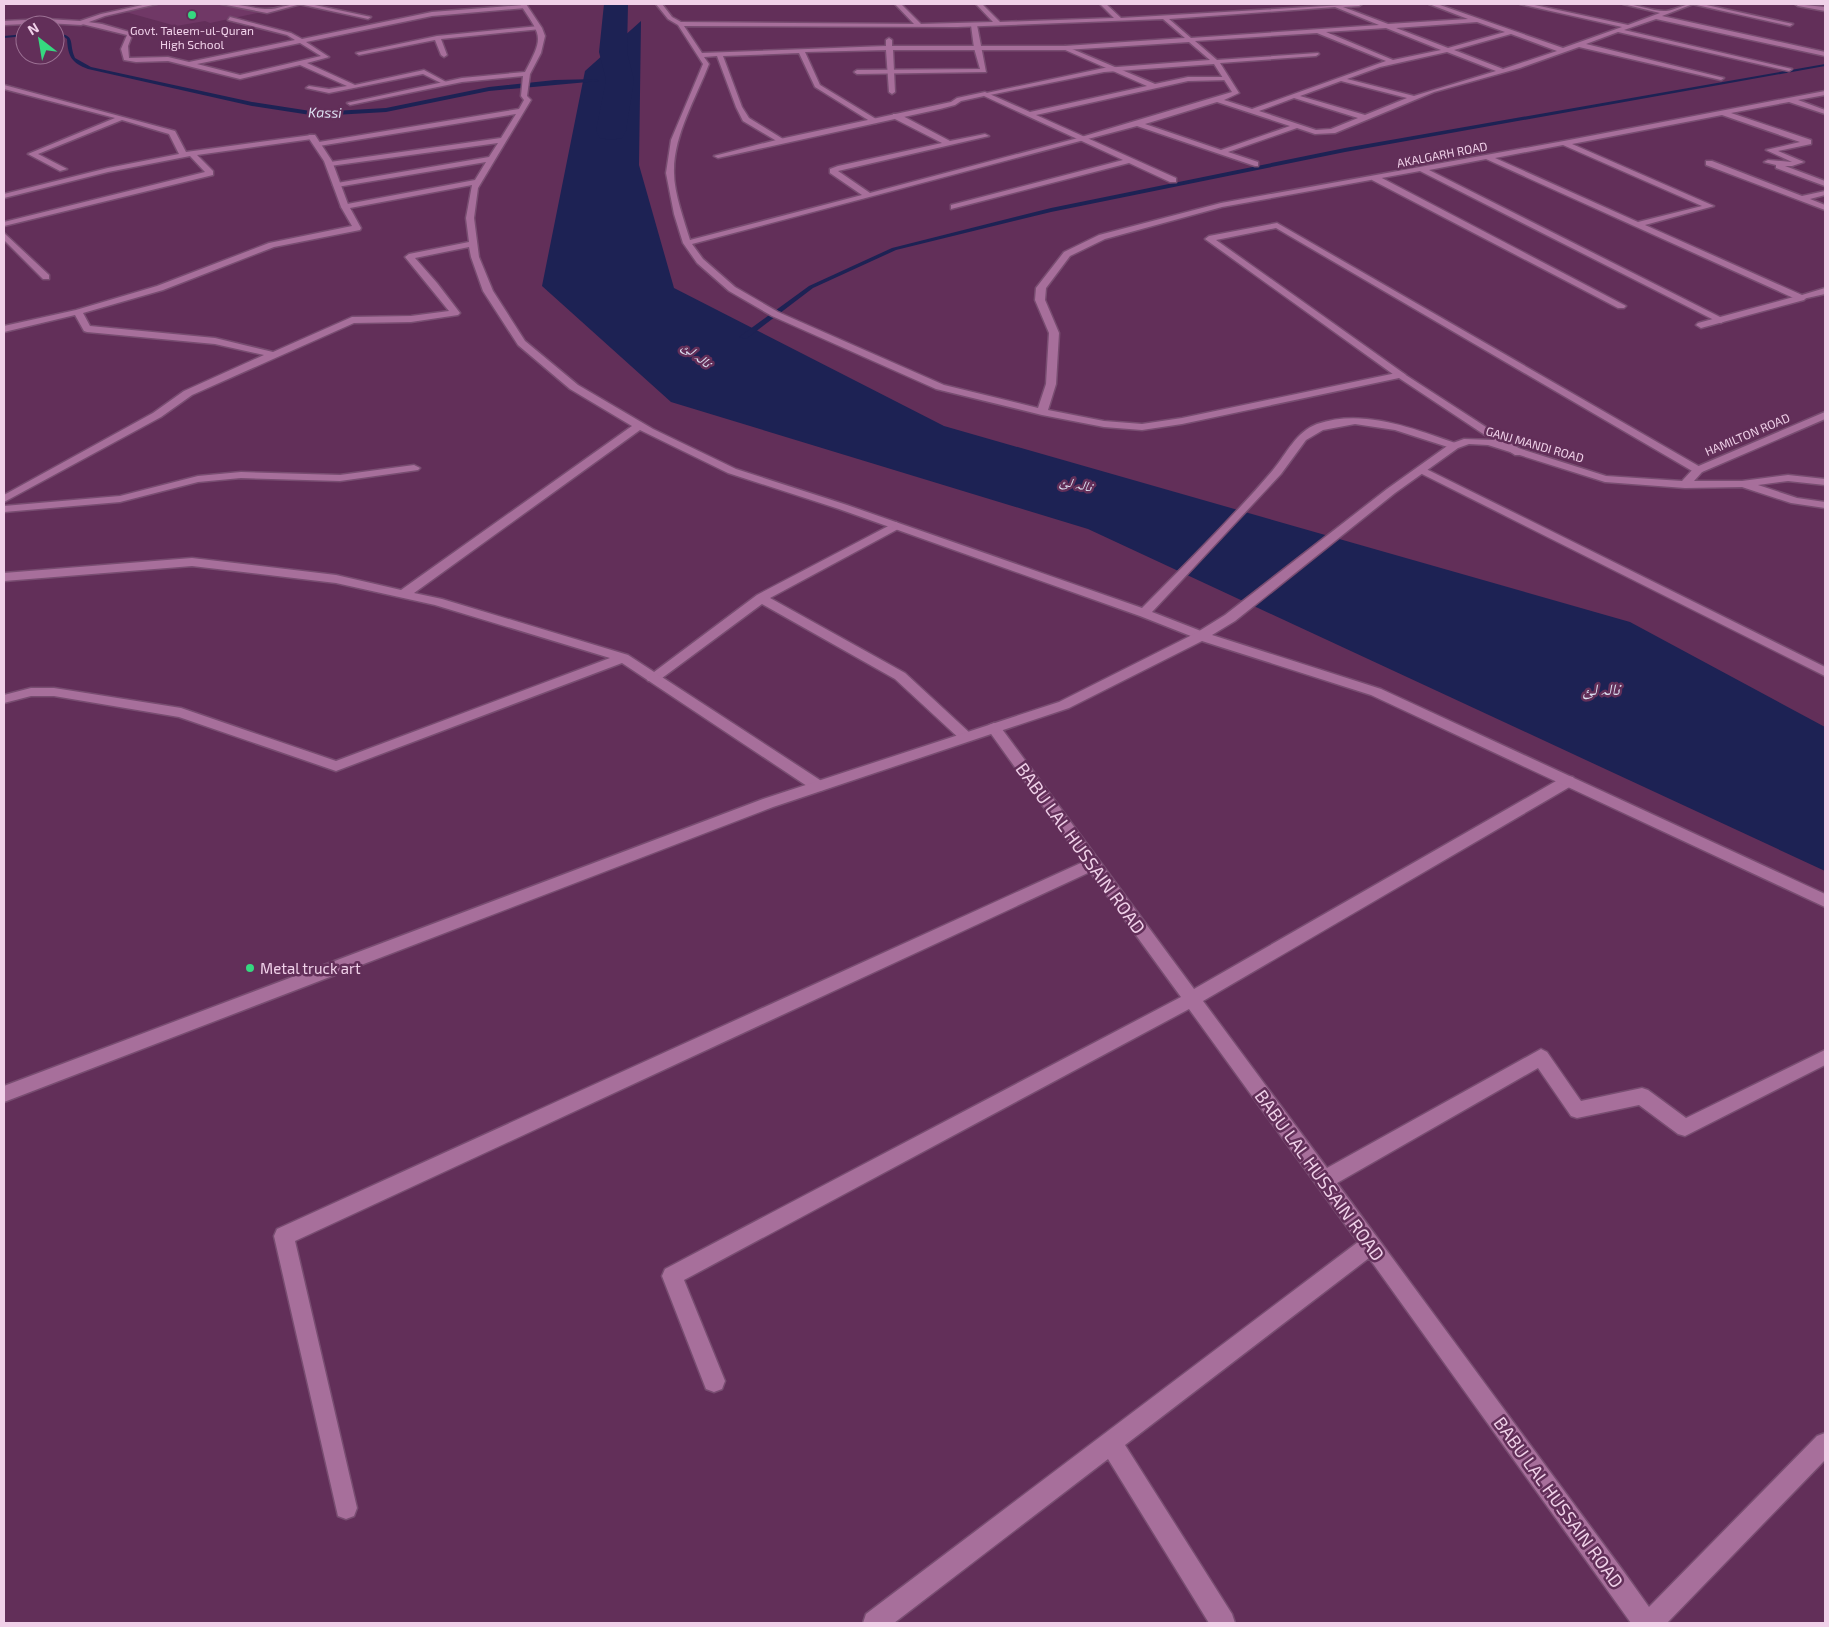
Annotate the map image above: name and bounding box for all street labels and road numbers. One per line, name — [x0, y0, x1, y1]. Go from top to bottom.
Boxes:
street label: AKALGARH ROAD — [1396, 138, 1488, 170]
street label: HAMILTON ROAD — [1702, 410, 1792, 458]
street label: GANJ MANDI ROAD — [1484, 423, 1586, 465]
street label: BABU LAL HUSSAIN ROAD — [1012, 758, 1150, 938]
street label: BABU LAL HUSSAIN ROAD — [1251, 1085, 1389, 1265]
street label: BABU LAL HUSSAIN ROAD — [1490, 1412, 1628, 1592]

